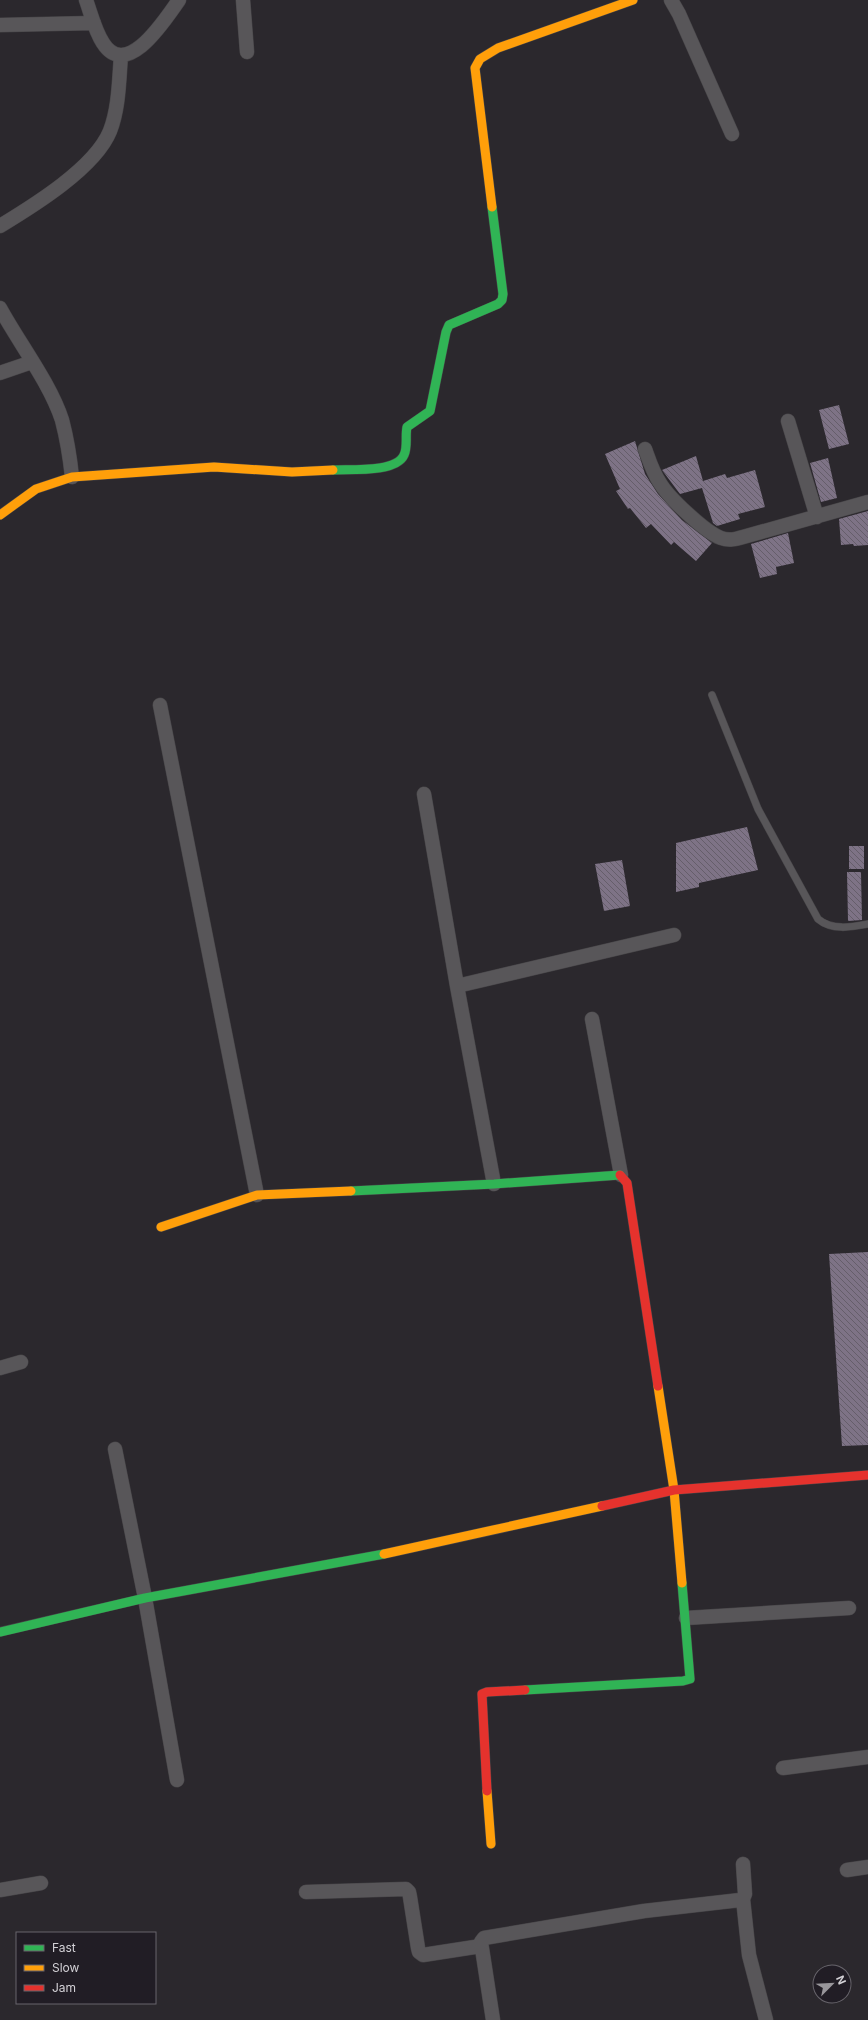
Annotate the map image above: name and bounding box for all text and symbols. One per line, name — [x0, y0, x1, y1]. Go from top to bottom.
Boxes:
legend — [16, 1932, 156, 2004]
text: Fast — [52, 1940, 76, 1955]
text: Slow — [52, 1960, 80, 1975]
north arrow — [812, 1964, 852, 2004]
text: N — [833, 1973, 849, 1987]
text: Jam — [52, 1980, 76, 1995]

